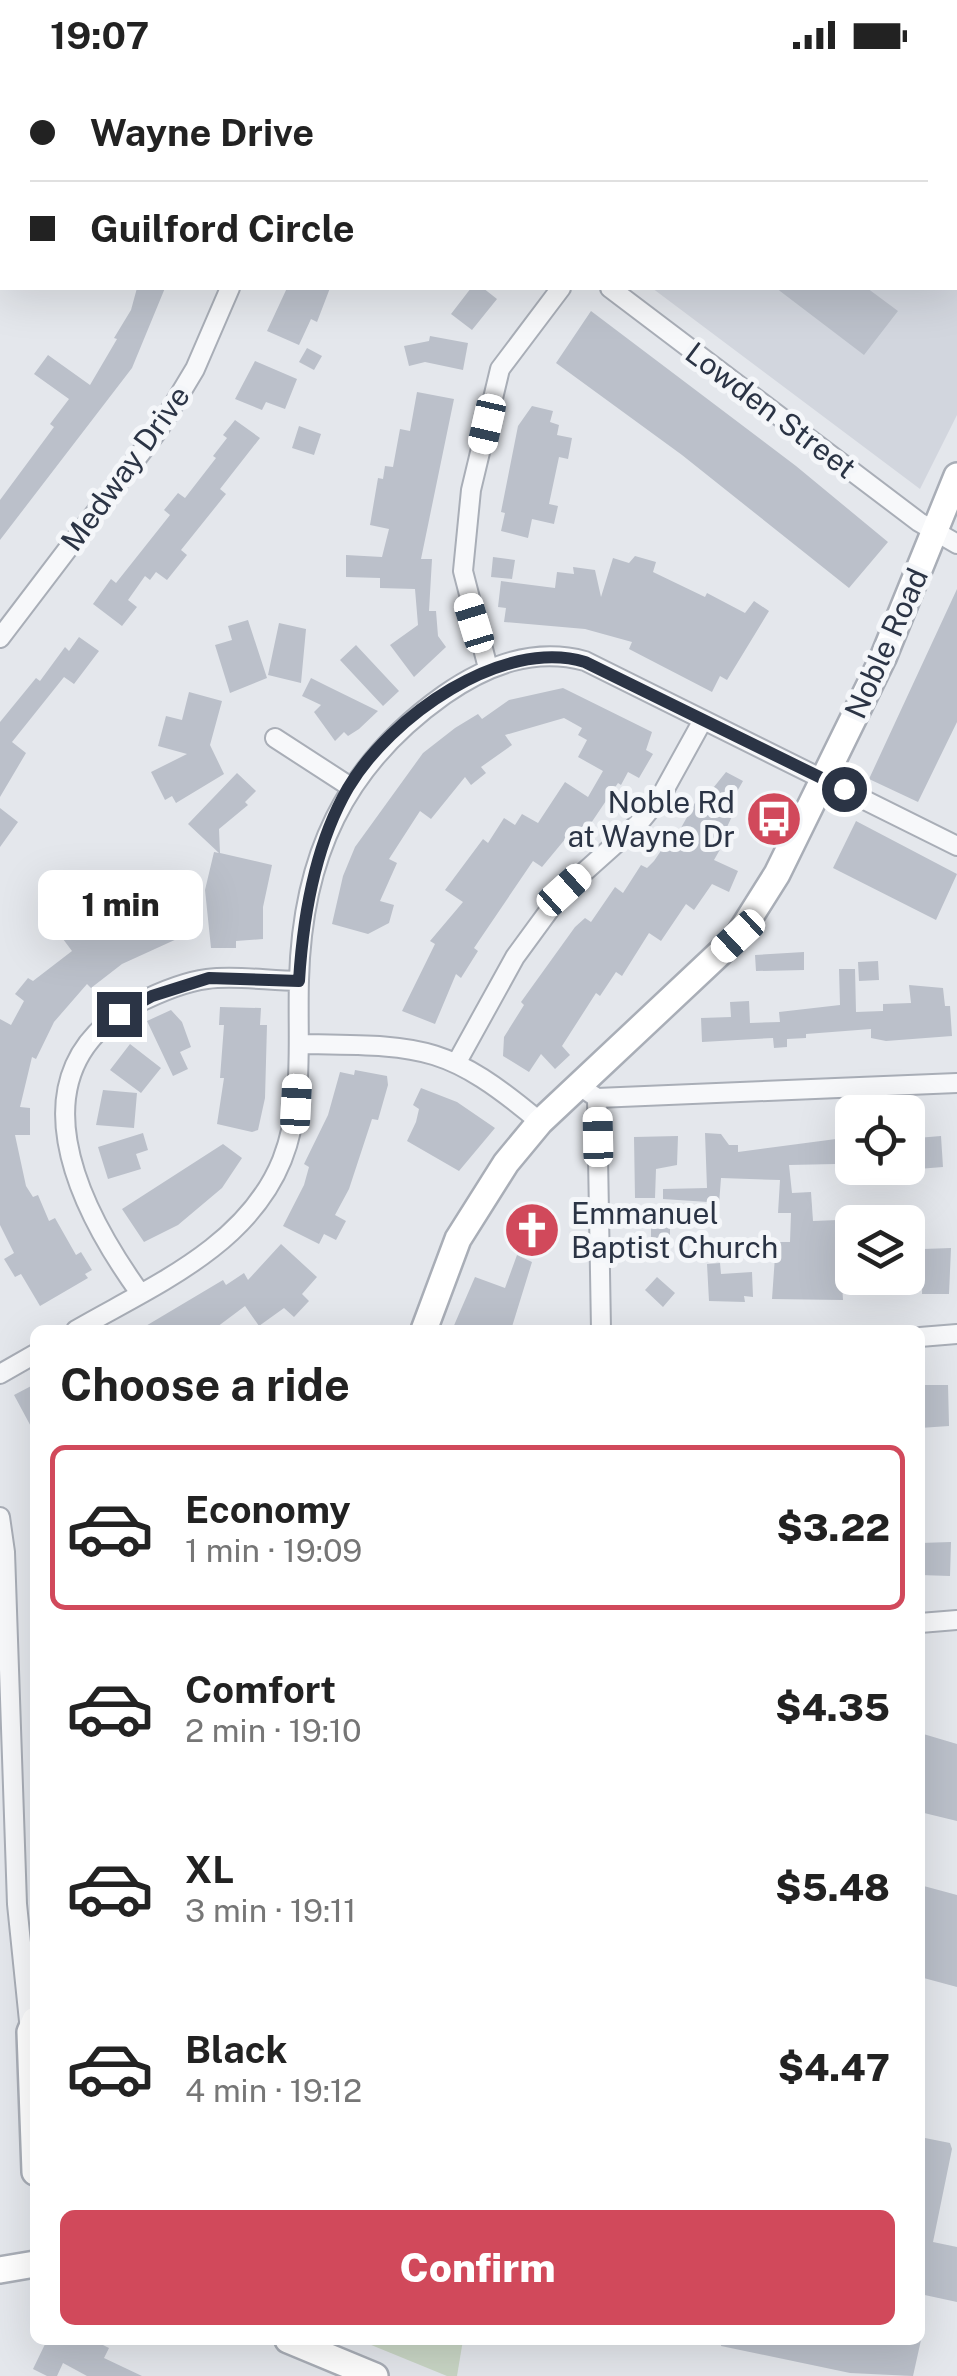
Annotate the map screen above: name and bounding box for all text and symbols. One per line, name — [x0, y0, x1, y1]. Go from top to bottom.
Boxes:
text: 19:07 — [50, 13, 149, 58]
text: Wayne Drive — [90, 110, 314, 155]
text: Guilford Circle — [90, 206, 355, 251]
street label: Lowden Street — [679, 334, 863, 486]
street label: Medway Drive — [53, 378, 197, 558]
car — [466, 391, 508, 457]
street label: Noble Road — [837, 562, 935, 724]
car — [451, 590, 497, 656]
route start — [822, 767, 867, 812]
place label: Noble Rd at Wayne Dr — [567, 784, 735, 854]
bus stop icon: Noble Rd at Wayne Dr — [744, 789, 804, 849]
car — [532, 859, 596, 921]
callout: 1 min — [36, 869, 202, 939]
text: 1 min — [81, 886, 160, 923]
car — [706, 905, 770, 967]
route end — [97, 992, 142, 1037]
car — [279, 1073, 313, 1135]
map controls — [835, 1095, 925, 1295]
button: locate — [835, 1095, 925, 1185]
car — [582, 1107, 614, 1167]
place label: Emmanuel Baptist Church — [571, 1195, 778, 1265]
church icon: Emmanuel Baptist Church — [502, 1200, 562, 1260]
button: layers — [835, 1205, 925, 1295]
text: Choose a ride — [60, 1358, 350, 1411]
icon: car — [65, 1483, 155, 1573]
text: Economy — [185, 1487, 351, 1532]
text: $3.22 — [777, 1505, 890, 1550]
text: 1 min · 19:09 — [185, 1532, 362, 1569]
icon: car — [65, 1663, 155, 1753]
text: Comfort — [185, 1667, 336, 1712]
text: $4.35 — [775, 1685, 890, 1730]
text: 2 min · 19:10 — [185, 1712, 362, 1749]
icon: car — [65, 1843, 155, 1933]
text: XL — [185, 1847, 234, 1892]
text: $5.48 — [775, 1865, 890, 1910]
text: 3 min · 19:11 — [185, 1892, 356, 1929]
icon: car — [65, 2023, 155, 2113]
text: Black — [185, 2027, 288, 2072]
text: $4.47 — [778, 2045, 890, 2090]
text: 4 min · 19:12 — [185, 2072, 362, 2109]
button: Confirm — [60, 2210, 895, 2325]

